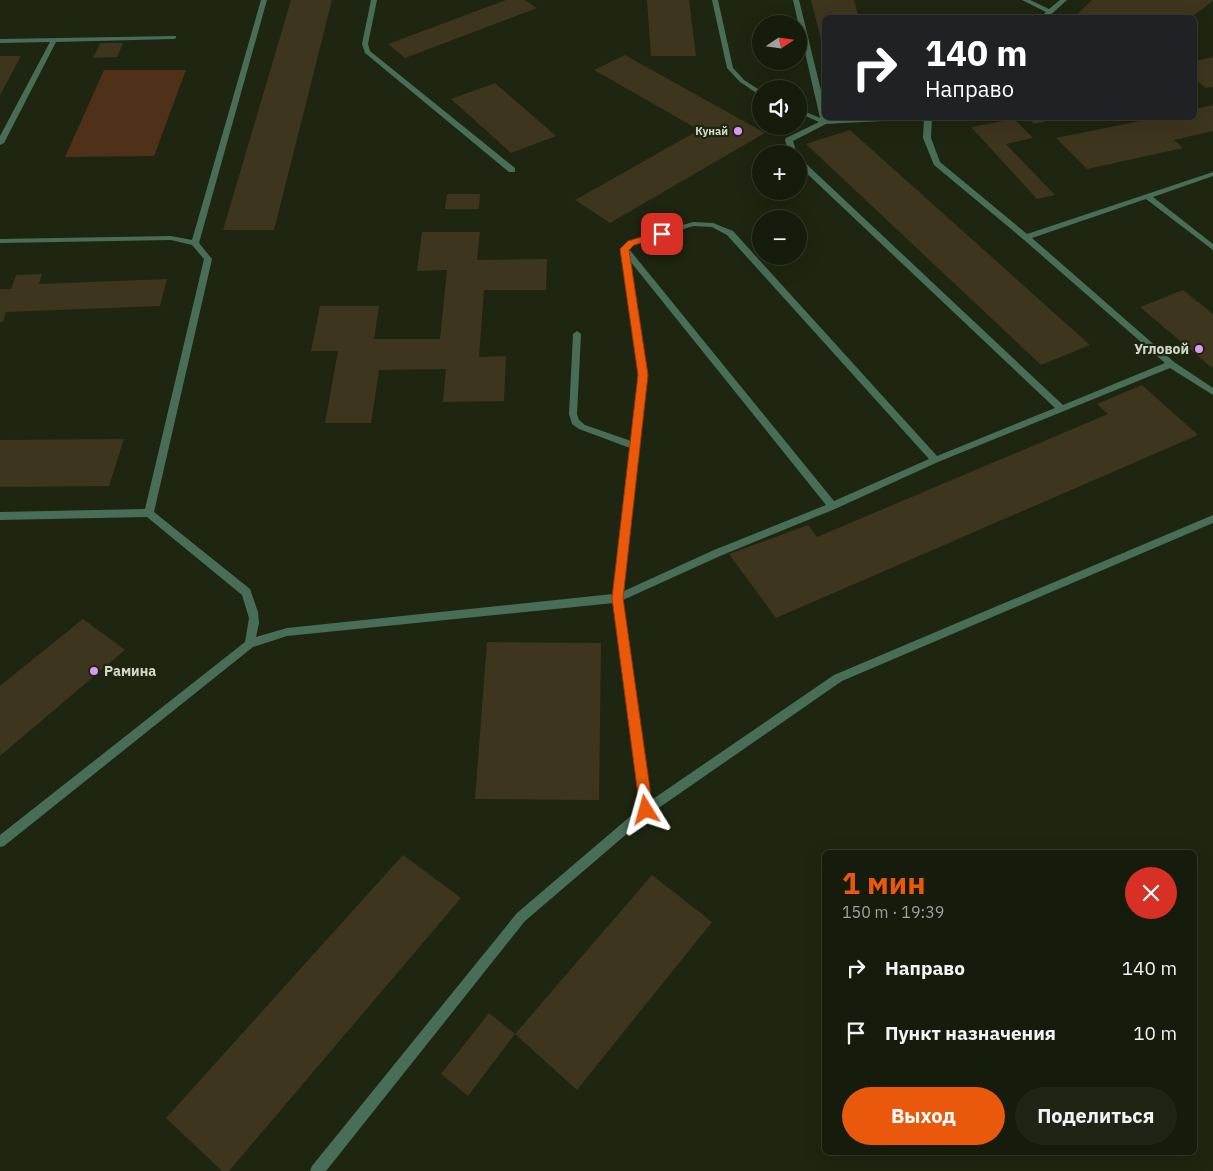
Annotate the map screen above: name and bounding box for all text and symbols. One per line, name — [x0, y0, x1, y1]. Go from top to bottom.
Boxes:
north arrow — [752, 15, 808, 70]
map controls — [752, 15, 807, 265]
text: 140 m — [925, 30, 1028, 76]
icon: right — [842, 35, 907, 100]
text: Направо — [925, 74, 1014, 103]
button: sound — [752, 80, 807, 135]
place label: Кунай — [695, 124, 728, 138]
marker: Кунай — [732, 125, 744, 137]
button: + — [752, 145, 807, 200]
button: − — [752, 210, 807, 265]
pin — [641, 213, 683, 255]
icon: arrive — [648, 220, 676, 248]
place label: Угловой — [1134, 340, 1189, 358]
marker: Угловой — [1193, 343, 1205, 355]
place label: Рамина — [104, 662, 156, 680]
marker: Рамина — [88, 665, 100, 677]
position arrow — [619, 783, 671, 835]
text: 1 мин — [842, 863, 926, 902]
button: close — [1125, 867, 1177, 919]
text: 150 m · 19:39 — [842, 902, 944, 922]
icon: right — [842, 954, 870, 982]
text: Направо — [885, 956, 965, 980]
text: 140 m — [1122, 956, 1177, 980]
icon: arrive — [842, 1019, 870, 1047]
text: Пункт назначения — [885, 1021, 1056, 1045]
text: 10 m — [1133, 1021, 1177, 1045]
button: Выход — [842, 1087, 1005, 1145]
button: Поделиться — [1015, 1087, 1177, 1145]

